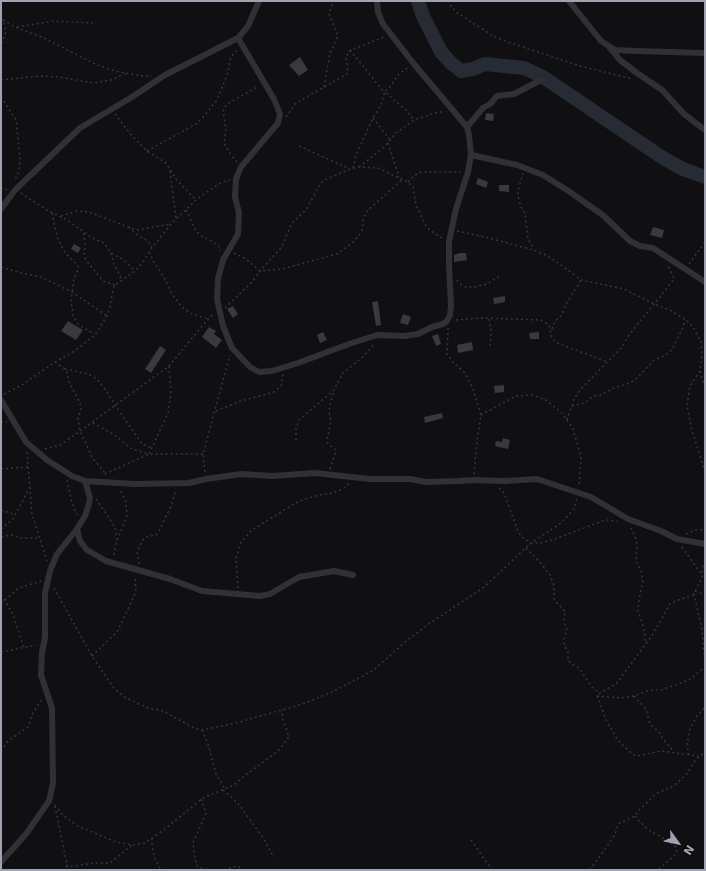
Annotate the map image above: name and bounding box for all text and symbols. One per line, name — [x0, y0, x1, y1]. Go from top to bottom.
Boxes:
north arrow — [658, 823, 698, 863]
text: N — [681, 842, 696, 857]

